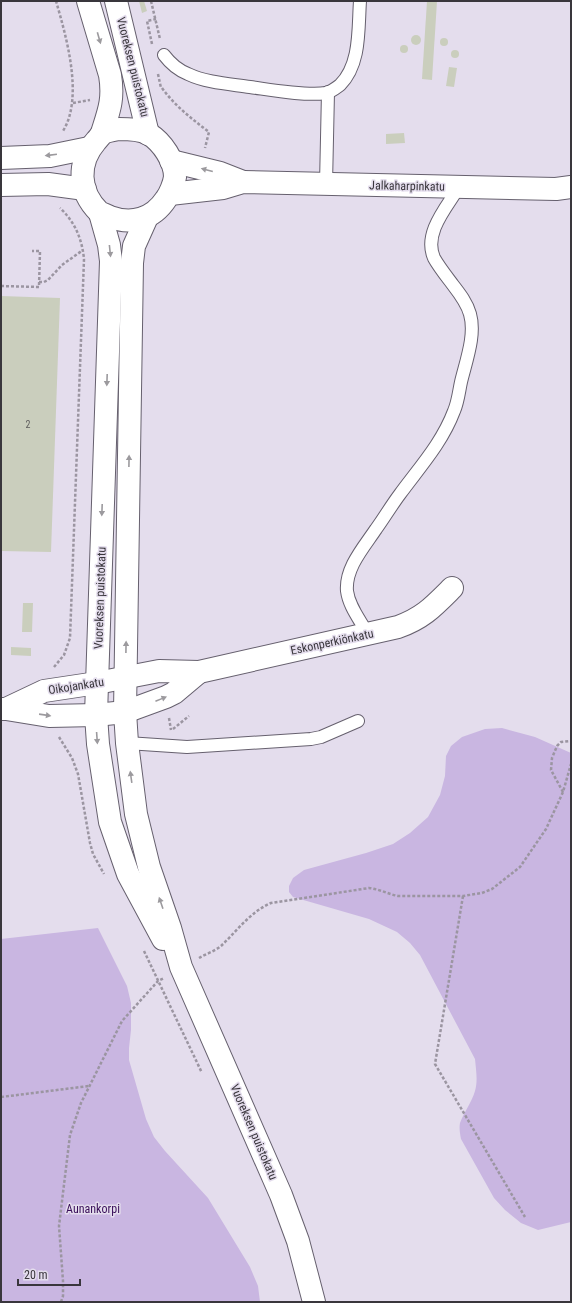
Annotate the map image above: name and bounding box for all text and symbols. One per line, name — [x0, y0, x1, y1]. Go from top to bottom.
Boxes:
street label: Vuoreksen puistokatu — [114, 16, 152, 119]
one-way arrow — [96, 33, 102, 45]
one-way arrow — [45, 152, 57, 158]
one-way arrow — [201, 167, 213, 173]
street label: Jalkaharpinkatu — [369, 178, 445, 194]
one-way arrow — [106, 244, 113, 257]
one-way arrow — [103, 374, 110, 386]
house number: 2 — [26, 419, 31, 430]
one-way arrow — [126, 454, 132, 467]
one-way arrow — [99, 504, 106, 516]
street label: Vuoreksen puistokatu — [91, 546, 109, 649]
street label: Eskonperkiönkatu — [289, 626, 375, 658]
one-way arrow — [123, 640, 129, 653]
street label: Oikojankatu — [47, 675, 105, 697]
one-way arrow — [156, 695, 168, 701]
one-way arrow — [39, 712, 51, 718]
one-way arrow — [94, 732, 101, 744]
one-way arrow — [128, 771, 134, 783]
one-way arrow — [158, 897, 164, 909]
street label: Vuoreksen puistokatu — [228, 1082, 281, 1182]
park label: Aunankorpi — [66, 1202, 120, 1216]
scale bar — [18, 1261, 80, 1287]
text: 20 m — [24, 1268, 48, 1282]

